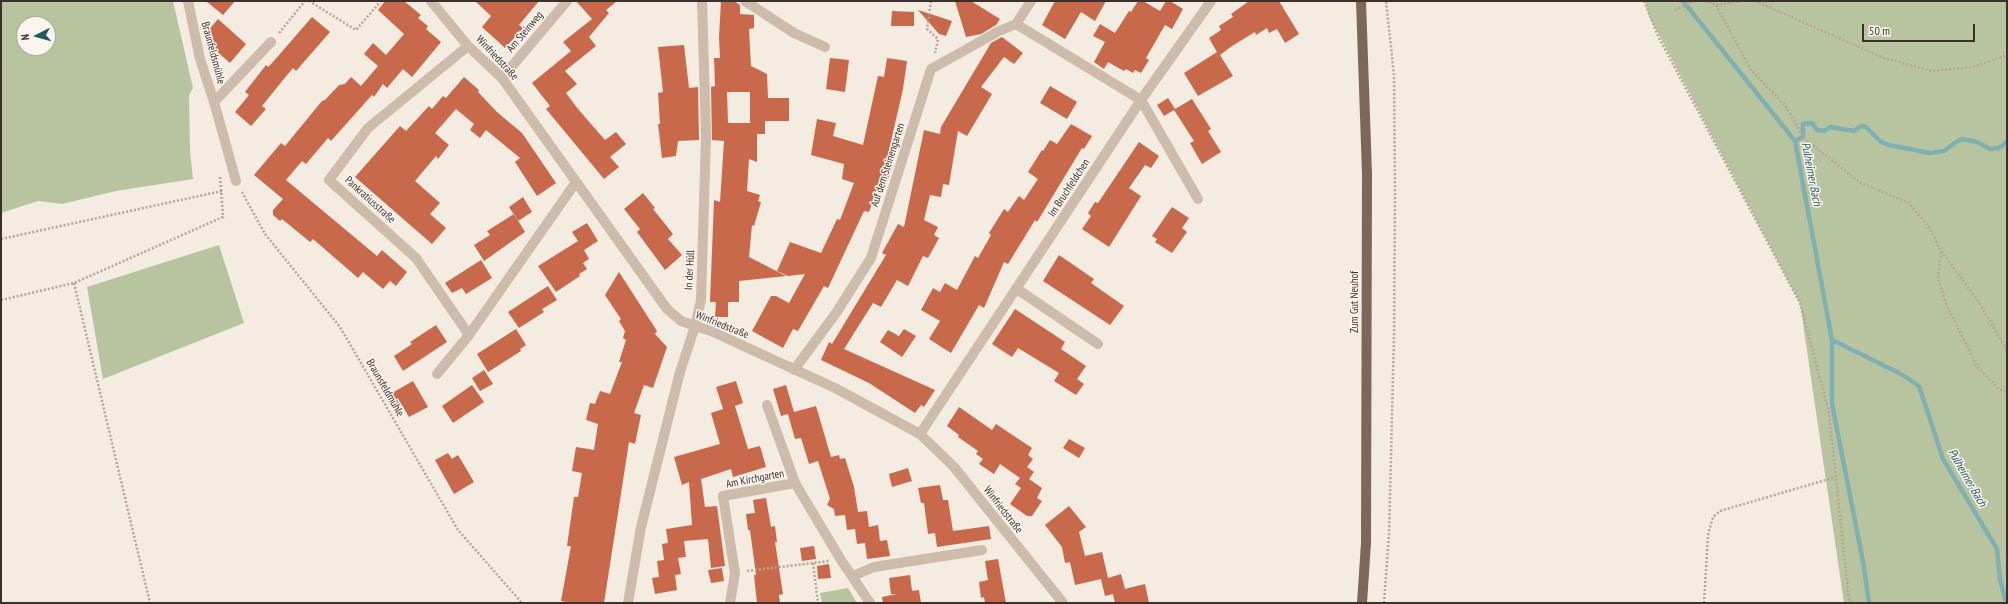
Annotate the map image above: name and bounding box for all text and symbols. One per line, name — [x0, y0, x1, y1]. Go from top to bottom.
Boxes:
street label: Am Steinweg — [504, 9, 546, 55]
north arrow — [16, 16, 56, 56]
scale bar — [1864, 16, 1977, 42]
street label: Braunfeldsmühle — [198, 20, 228, 86]
text: 50 m — [1869, 23, 1890, 38]
text: N — [18, 33, 32, 41]
street label: Winfriedstraße — [473, 33, 521, 83]
street label: Auf dem Steinengarten — [868, 121, 908, 209]
water label: Pulheimer Bach — [1798, 141, 1824, 207]
street label: Im Bruchfeldchen — [1045, 157, 1093, 219]
street label: Pankratiusstraße — [342, 174, 398, 226]
street label: In der Hüll — [682, 250, 698, 290]
street label: Zum Gut Neuhof — [1348, 271, 1362, 333]
street label: Winfriedstraße — [693, 308, 751, 342]
street label: Braunsfeldmühle — [363, 357, 407, 419]
water label: Pulheimer Bach — [1945, 446, 1989, 510]
street label: Am Kirchgarten — [725, 467, 785, 491]
street label: Winfriedstraße — [980, 484, 1026, 536]

